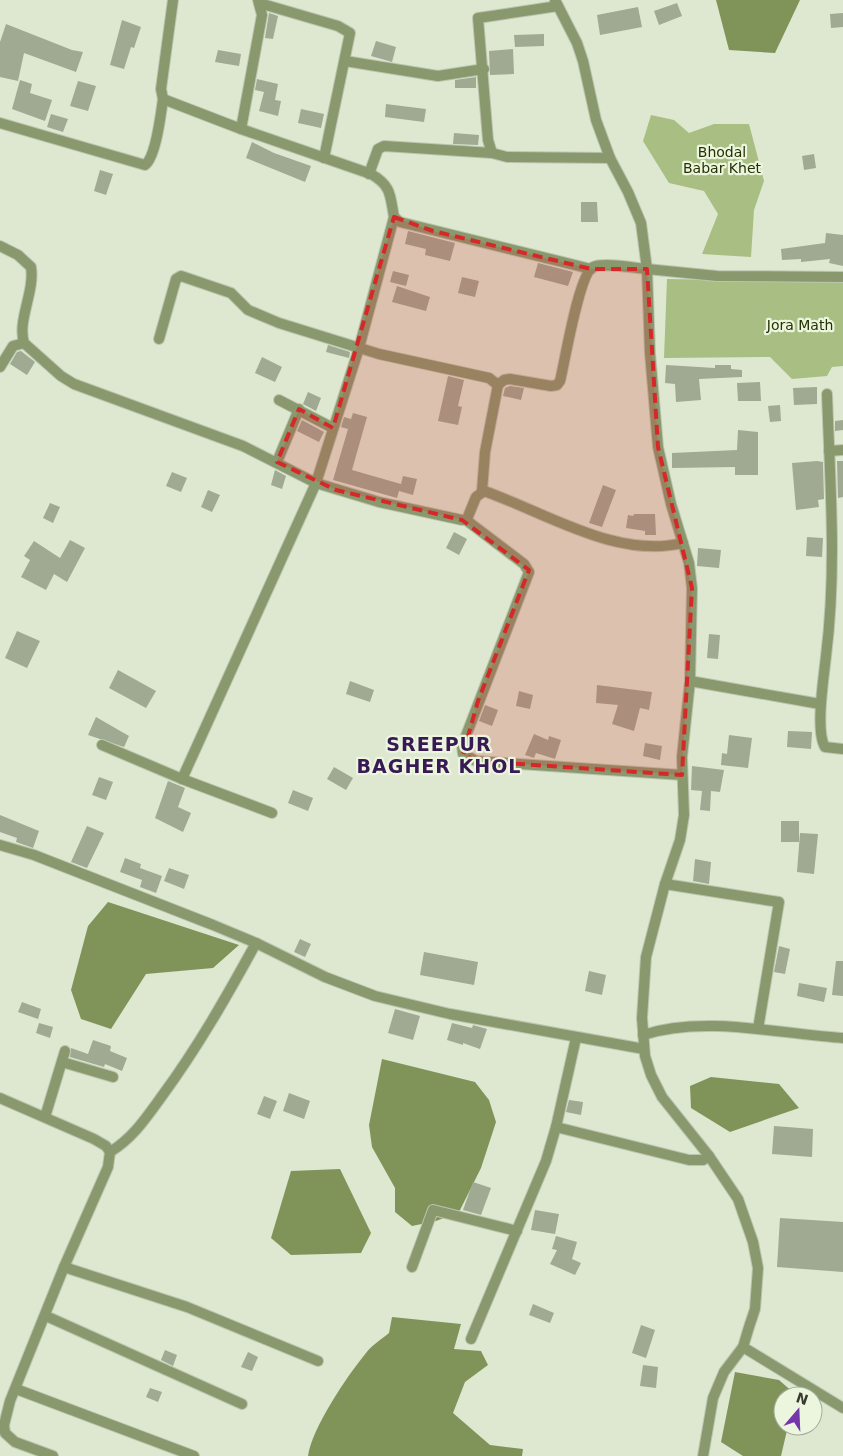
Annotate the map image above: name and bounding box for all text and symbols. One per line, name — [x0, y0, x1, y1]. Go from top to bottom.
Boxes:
park label: Bhodal Babar Khet — [683, 144, 762, 176]
park label: Jora Math — [766, 317, 833, 333]
district label: SREEPUR BAGHER KHOL — [357, 733, 521, 777]
north arrow — [773, 1386, 823, 1436]
text: N — [794, 1389, 810, 1408]

